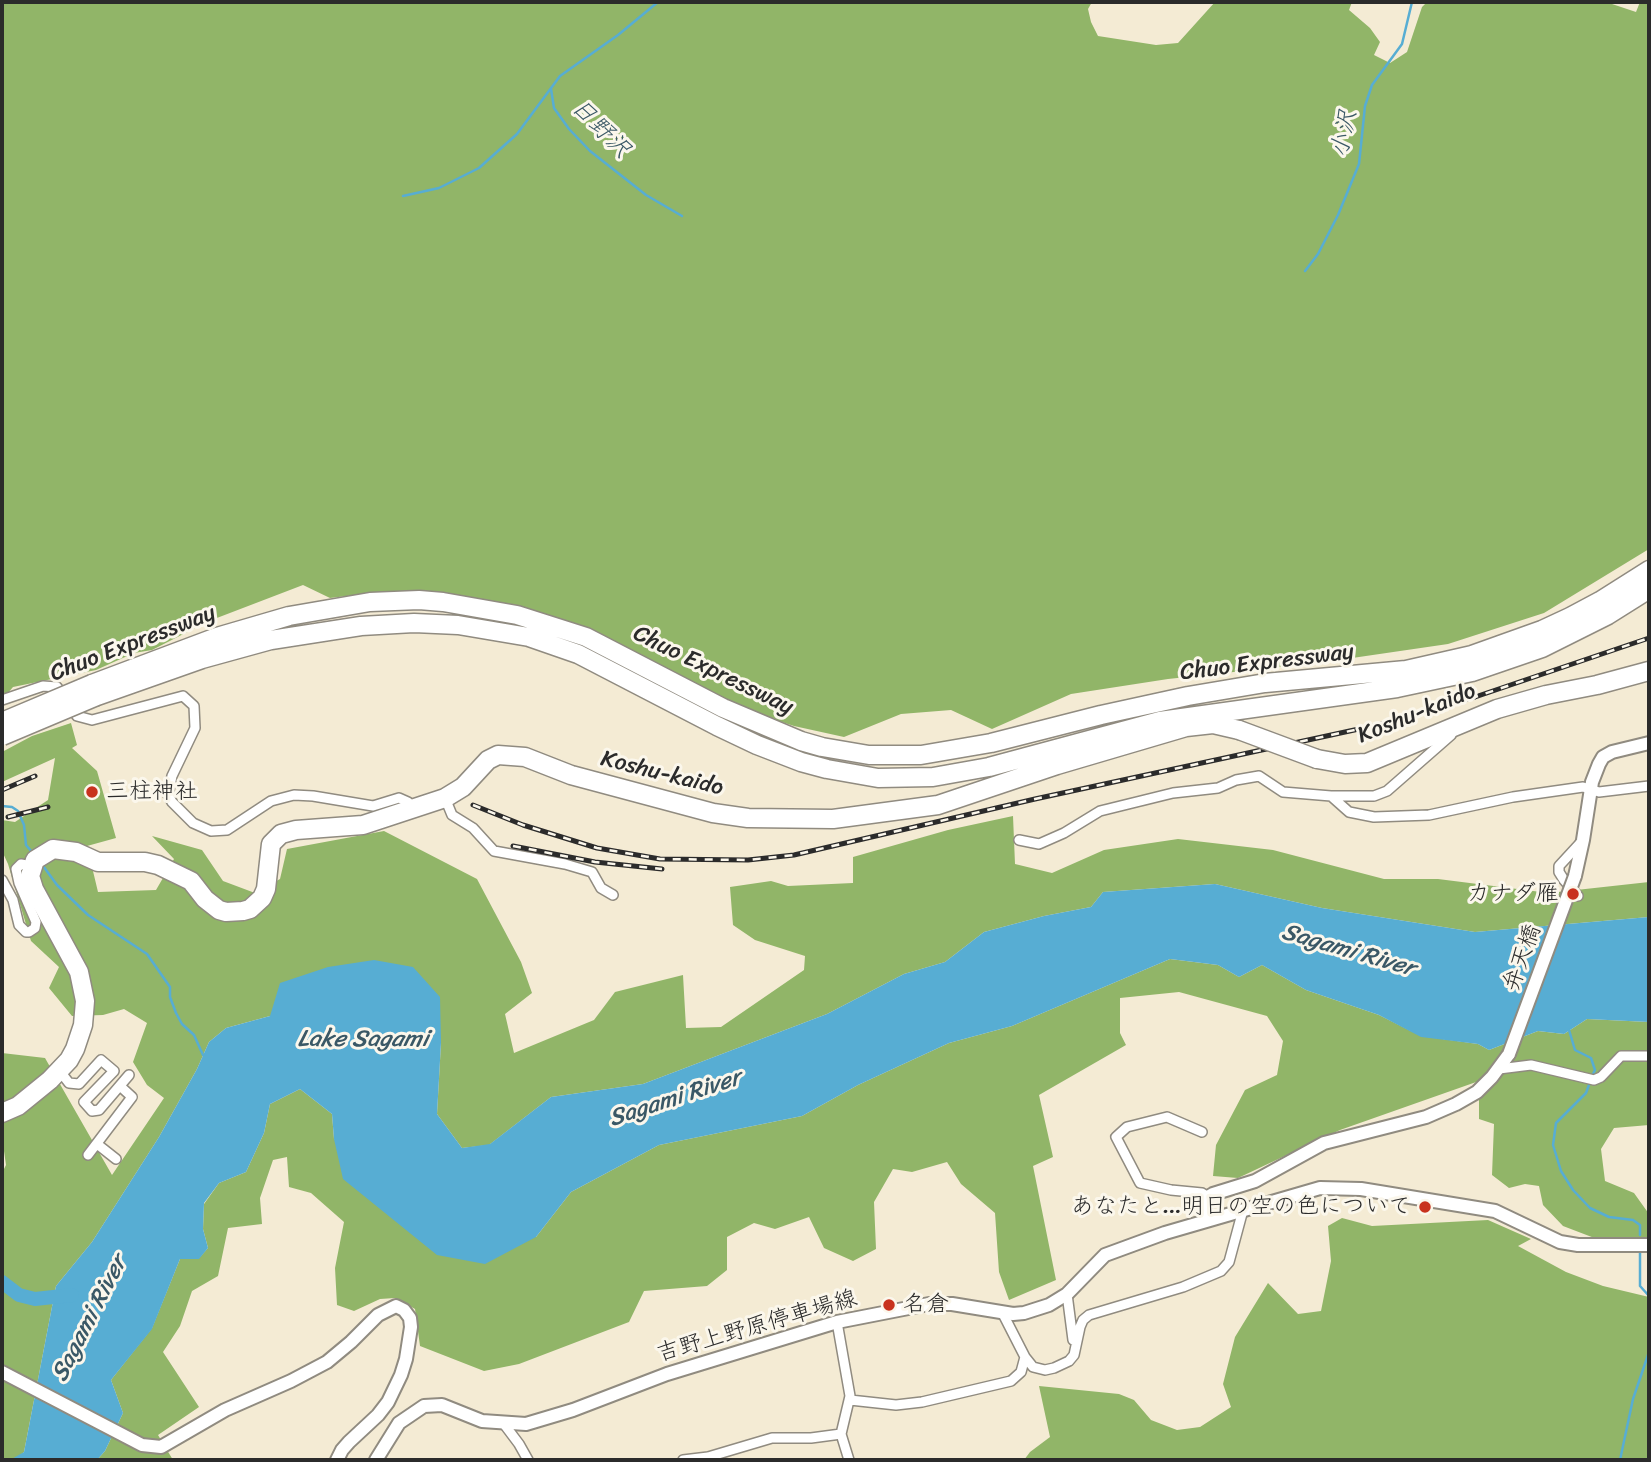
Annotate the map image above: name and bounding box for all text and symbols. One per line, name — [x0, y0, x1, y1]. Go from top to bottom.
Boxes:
water label: 日野沢 — [564, 93, 636, 165]
water label: 小沢 — [1326, 108, 1364, 160]
street label: Chuo Expressway — [46, 600, 220, 688]
street label: Chuo Expressway — [628, 620, 798, 722]
street label: Chuo Expressway — [1179, 639, 1355, 687]
street label: Koshu-kaido — [1354, 678, 1480, 750]
street label: Koshu-kaido — [598, 745, 726, 803]
place label: 三柱神社 — [106, 778, 198, 806]
marker: 三柱神社 — [84, 784, 100, 800]
place label: カナダ雁 — [1467, 880, 1559, 908]
marker: カナダ雁 — [1565, 886, 1581, 902]
water label: Sagami River — [1278, 918, 1418, 984]
street label: 弁天橋 — [1498, 921, 1548, 995]
water label: Lake Sagami — [298, 1026, 428, 1054]
water label: Sagami River — [605, 1064, 745, 1134]
place label: あなたと…明日の空の色について — [1071, 1193, 1411, 1221]
marker: あなたと…明日の空の色について — [1417, 1199, 1433, 1215]
water label: Sagami River — [46, 1251, 134, 1387]
street label: 吉野上野原停車場線 — [654, 1285, 860, 1369]
place label: 名倉 — [903, 1291, 949, 1319]
marker: 名倉 — [881, 1297, 897, 1313]

